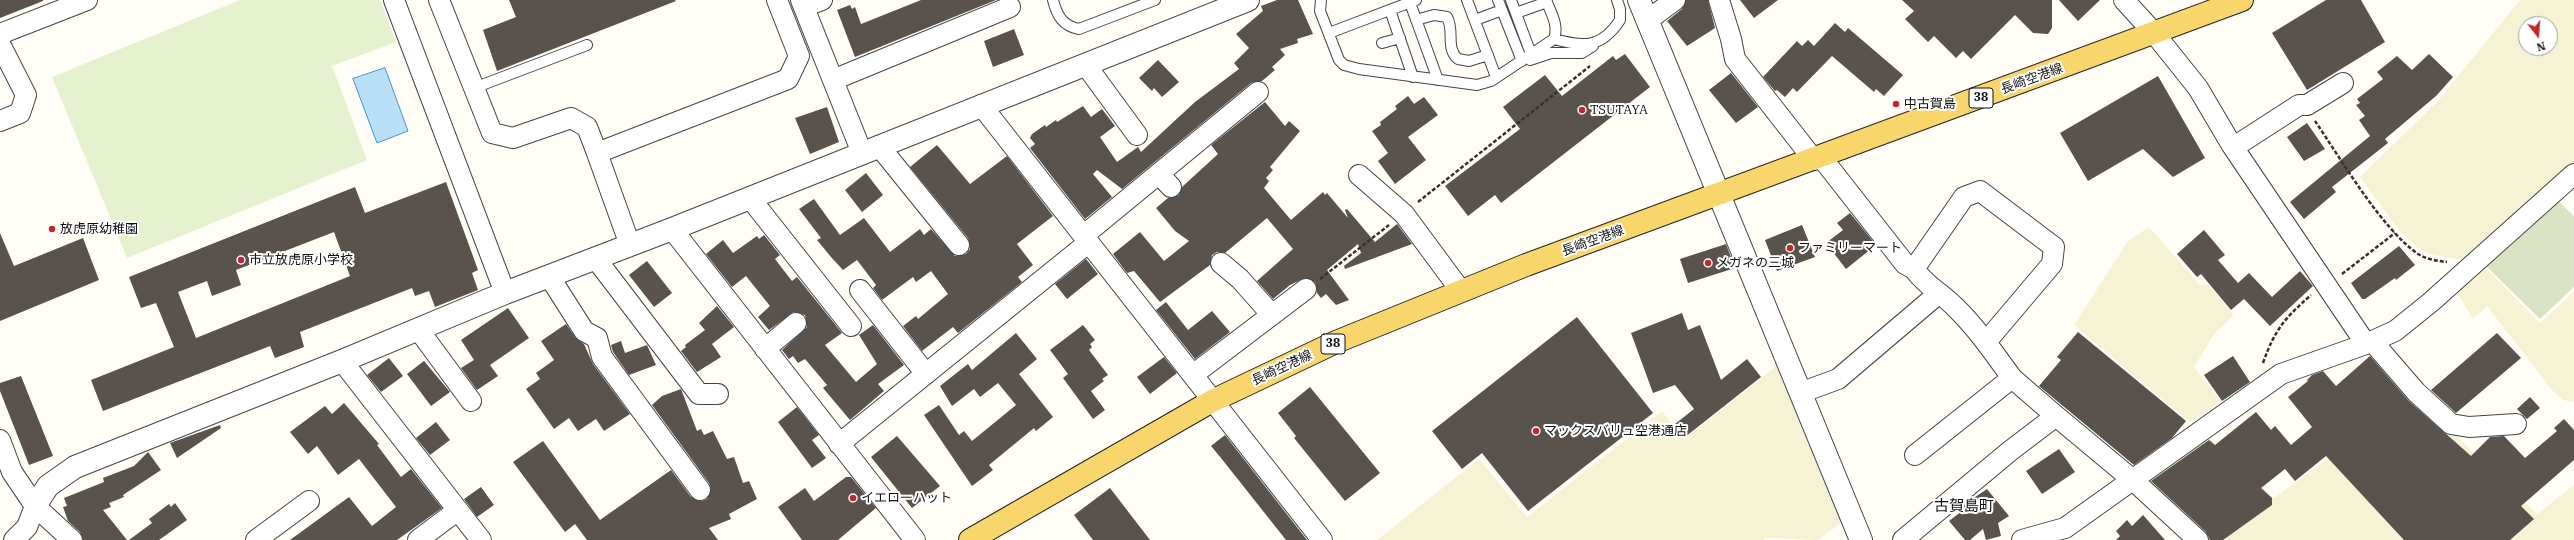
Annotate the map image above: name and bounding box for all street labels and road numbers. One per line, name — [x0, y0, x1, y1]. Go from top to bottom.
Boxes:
street label: 長崎空港線 — [1999, 61, 2065, 97]
road number: 38 — [1969, 88, 1993, 108]
street label: 長崎空港線 — [1560, 223, 1626, 259]
road number: 38 — [1321, 334, 1345, 354]
street label: 長崎空港線 — [1249, 347, 1315, 389]

